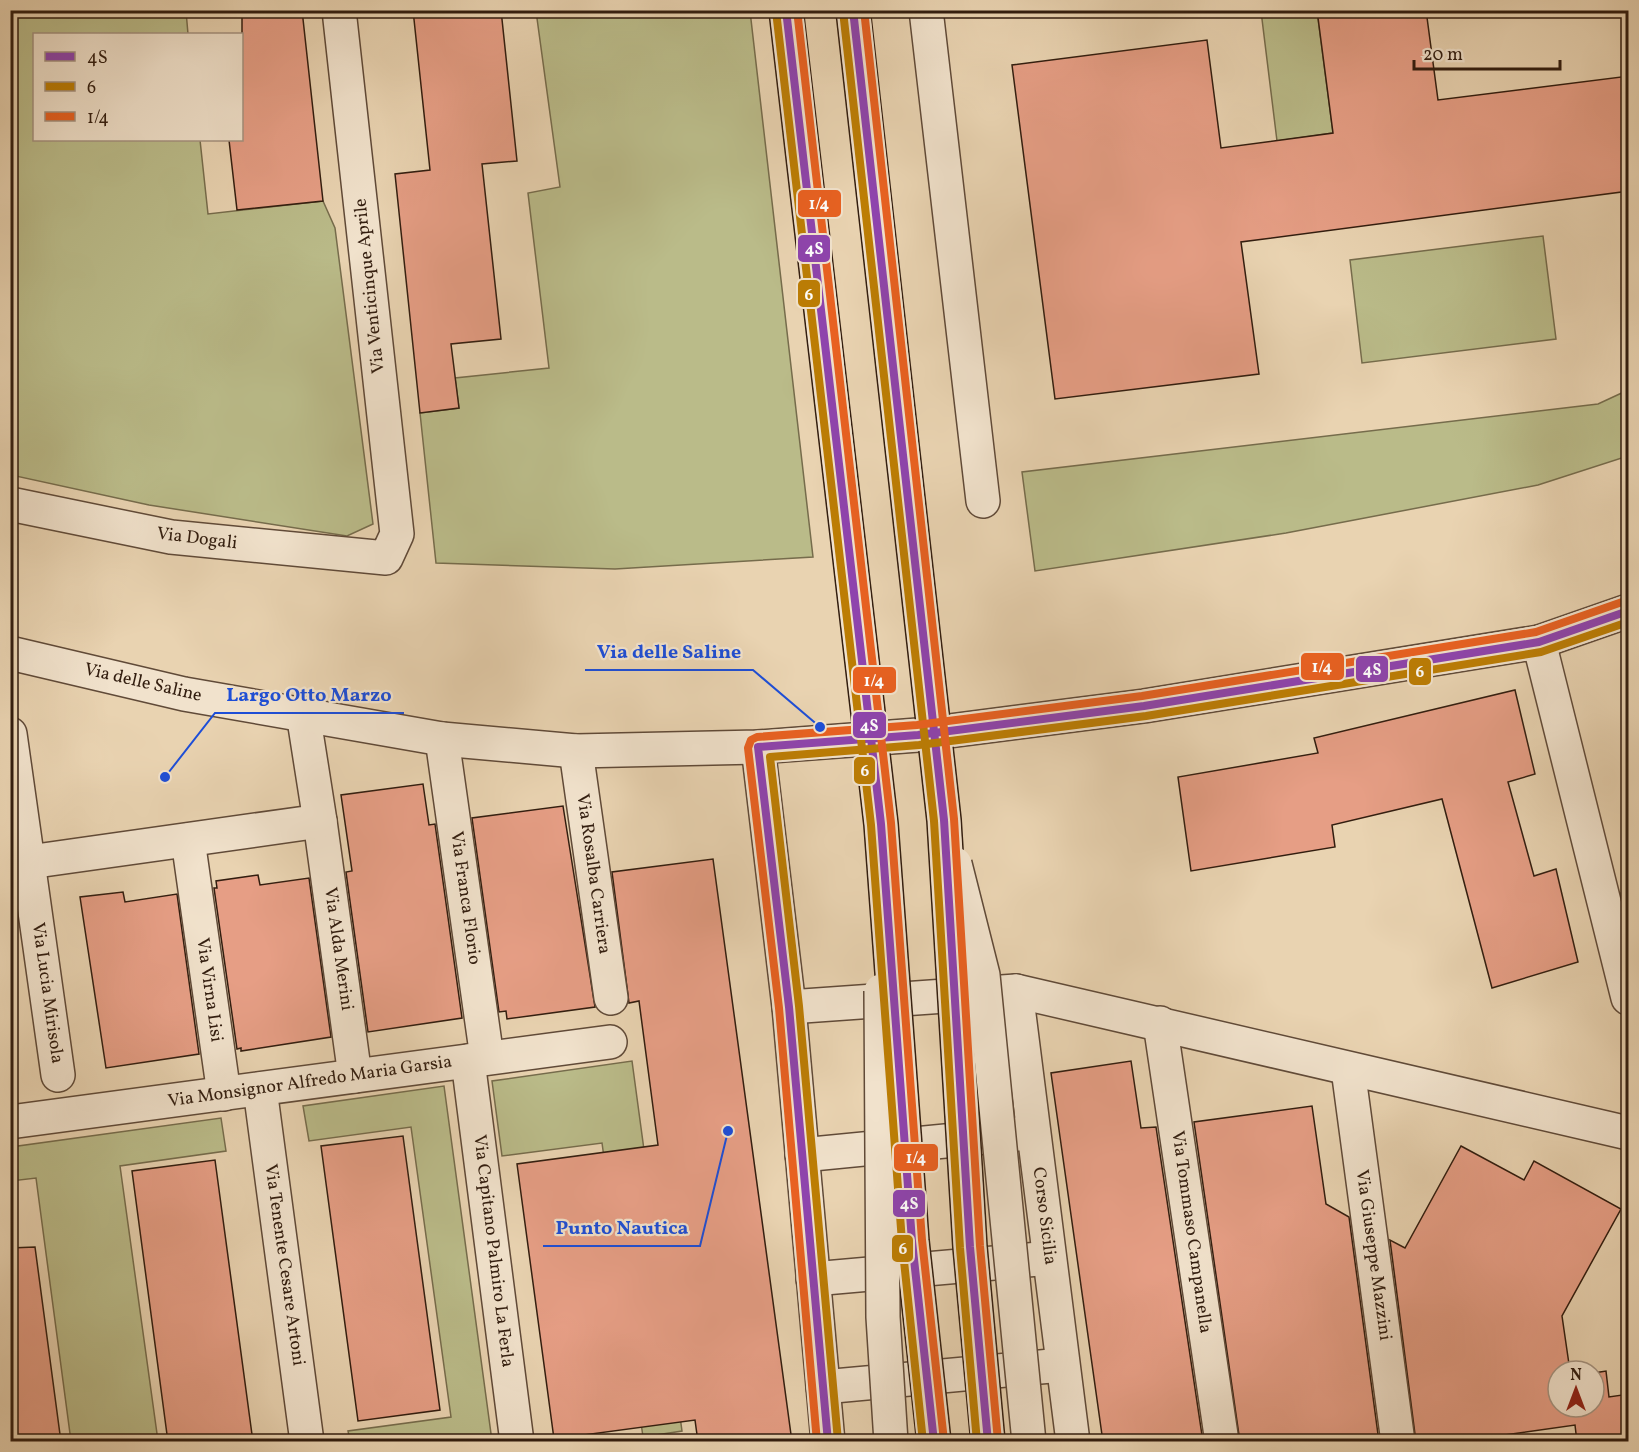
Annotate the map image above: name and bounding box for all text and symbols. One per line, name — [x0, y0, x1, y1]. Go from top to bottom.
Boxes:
legend — [33, 33, 243, 141]
scale bar — [1414, 33, 1560, 71]
text: 20 m — [1423, 43, 1463, 68]
text: 4S — [87, 46, 108, 71]
text: 6 — [87, 76, 96, 101]
text: 1/4 — [87, 106, 109, 131]
line badge: 1/4 — [797, 189, 842, 218]
text: 1/4 — [809, 194, 829, 216]
street label: Via Venticinque Aprile — [348, 197, 392, 375]
line badge: 4S — [797, 234, 831, 263]
text: 4S — [805, 239, 823, 261]
line badge: 6 — [797, 279, 821, 308]
text: 6 — [805, 285, 814, 307]
street label: Via Dogali — [155, 522, 239, 556]
callout: Via delle Saline — [585, 632, 753, 670]
text: Via delle Saline — [597, 639, 741, 667]
line badge: 1/4 — [1300, 652, 1345, 681]
line badge: 4S — [1355, 655, 1389, 683]
street label: Via delle Saline — [82, 657, 204, 709]
text: 1/4 — [1312, 657, 1332, 679]
line badge: 6 — [1408, 657, 1432, 686]
text: 4S — [1363, 660, 1381, 682]
text: 6 — [1416, 662, 1425, 684]
line badge: 1/4 — [852, 666, 897, 694]
text: 1/4 — [864, 671, 884, 693]
callout: Largo Otto Marzo — [215, 675, 404, 713]
text: Largo Otto Marzo — [226, 682, 392, 710]
line badge: 4S — [852, 711, 887, 739]
text: 4S — [860, 716, 878, 738]
line badge: 6 — [853, 756, 876, 785]
text: 6 — [861, 761, 870, 783]
street label: Via Rosalba Carriera — [569, 792, 617, 956]
street label: Via Franca Florio — [443, 830, 487, 966]
street label: Via Alda Merini — [317, 886, 359, 1012]
street label: Via Lucia Mirisola — [25, 921, 69, 1065]
street label: Via Virna Lisi — [189, 936, 229, 1044]
street label: Via Monsignor Alfredo Maria Garsia — [166, 1050, 454, 1114]
street label: Via Tommaso Campanella — [1164, 1129, 1218, 1335]
street label: Via Capitano Palmiro La Ferla — [466, 1133, 520, 1369]
line badge: 1/4 — [893, 1143, 939, 1172]
text: 1/4 — [906, 1148, 926, 1170]
street label: Via Tenente Cesare Artoni — [257, 1162, 311, 1368]
street label: Corso Sicilia — [1026, 1166, 1062, 1266]
street label: Via Giuseppe Mazzini — [1349, 1168, 1397, 1342]
line badge: 4S — [892, 1189, 926, 1218]
text: 4S — [900, 1194, 918, 1216]
callout: Punto Nautica — [543, 1208, 700, 1246]
text: Punto Nautica — [556, 1215, 689, 1243]
line badge: 6 — [891, 1234, 914, 1263]
text: 6 — [899, 1239, 908, 1261]
north arrow — [1546, 1359, 1606, 1419]
text: N — [1570, 1365, 1582, 1387]

